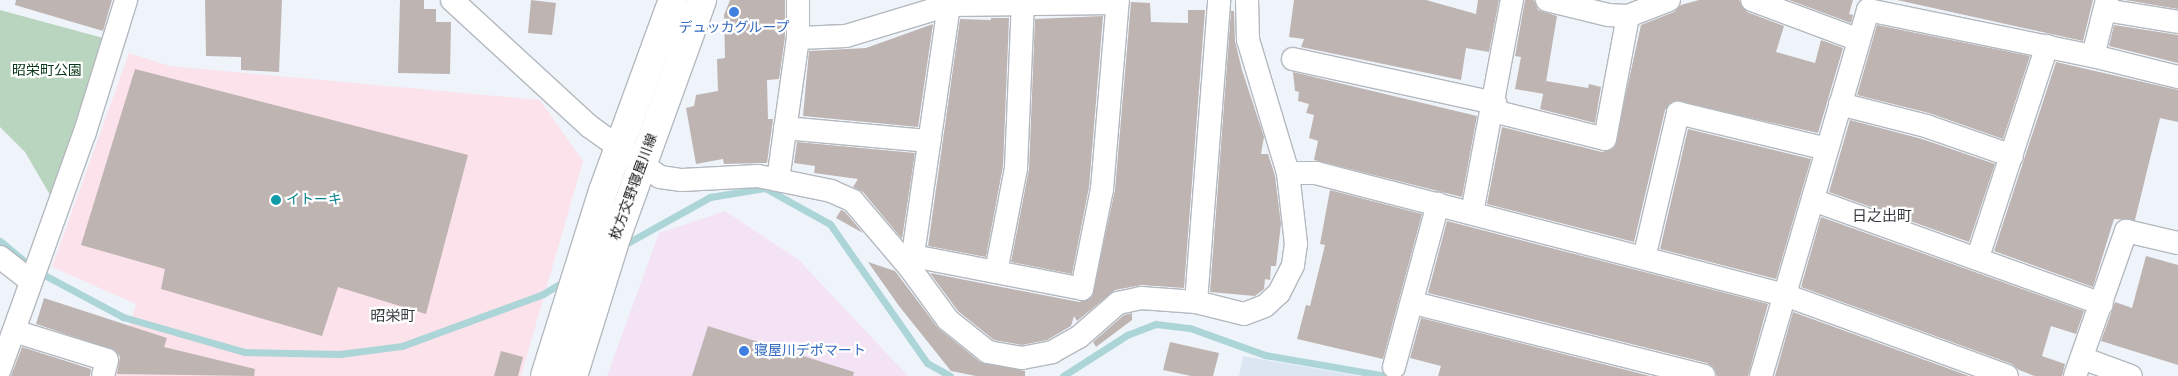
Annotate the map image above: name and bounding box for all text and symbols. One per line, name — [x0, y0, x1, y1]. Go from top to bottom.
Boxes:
marker: デュッカグループ — [728, 6, 740, 18]
place label: デュッカグループ — [678, 20, 790, 36]
park label: 昭栄町公園 — [12, 63, 82, 79]
street label: 枚方交野寝屋川線 — [607, 132, 661, 242]
place label: イトーキ — [286, 192, 342, 208]
marker: イトーキ — [270, 194, 282, 206]
district label: 日之出町 — [1852, 208, 1912, 226]
district label: 昭栄町 — [371, 308, 415, 326]
place label: 寝屋川デポマート — [754, 343, 866, 359]
marker: 寝屋川デポマート — [738, 345, 750, 357]

